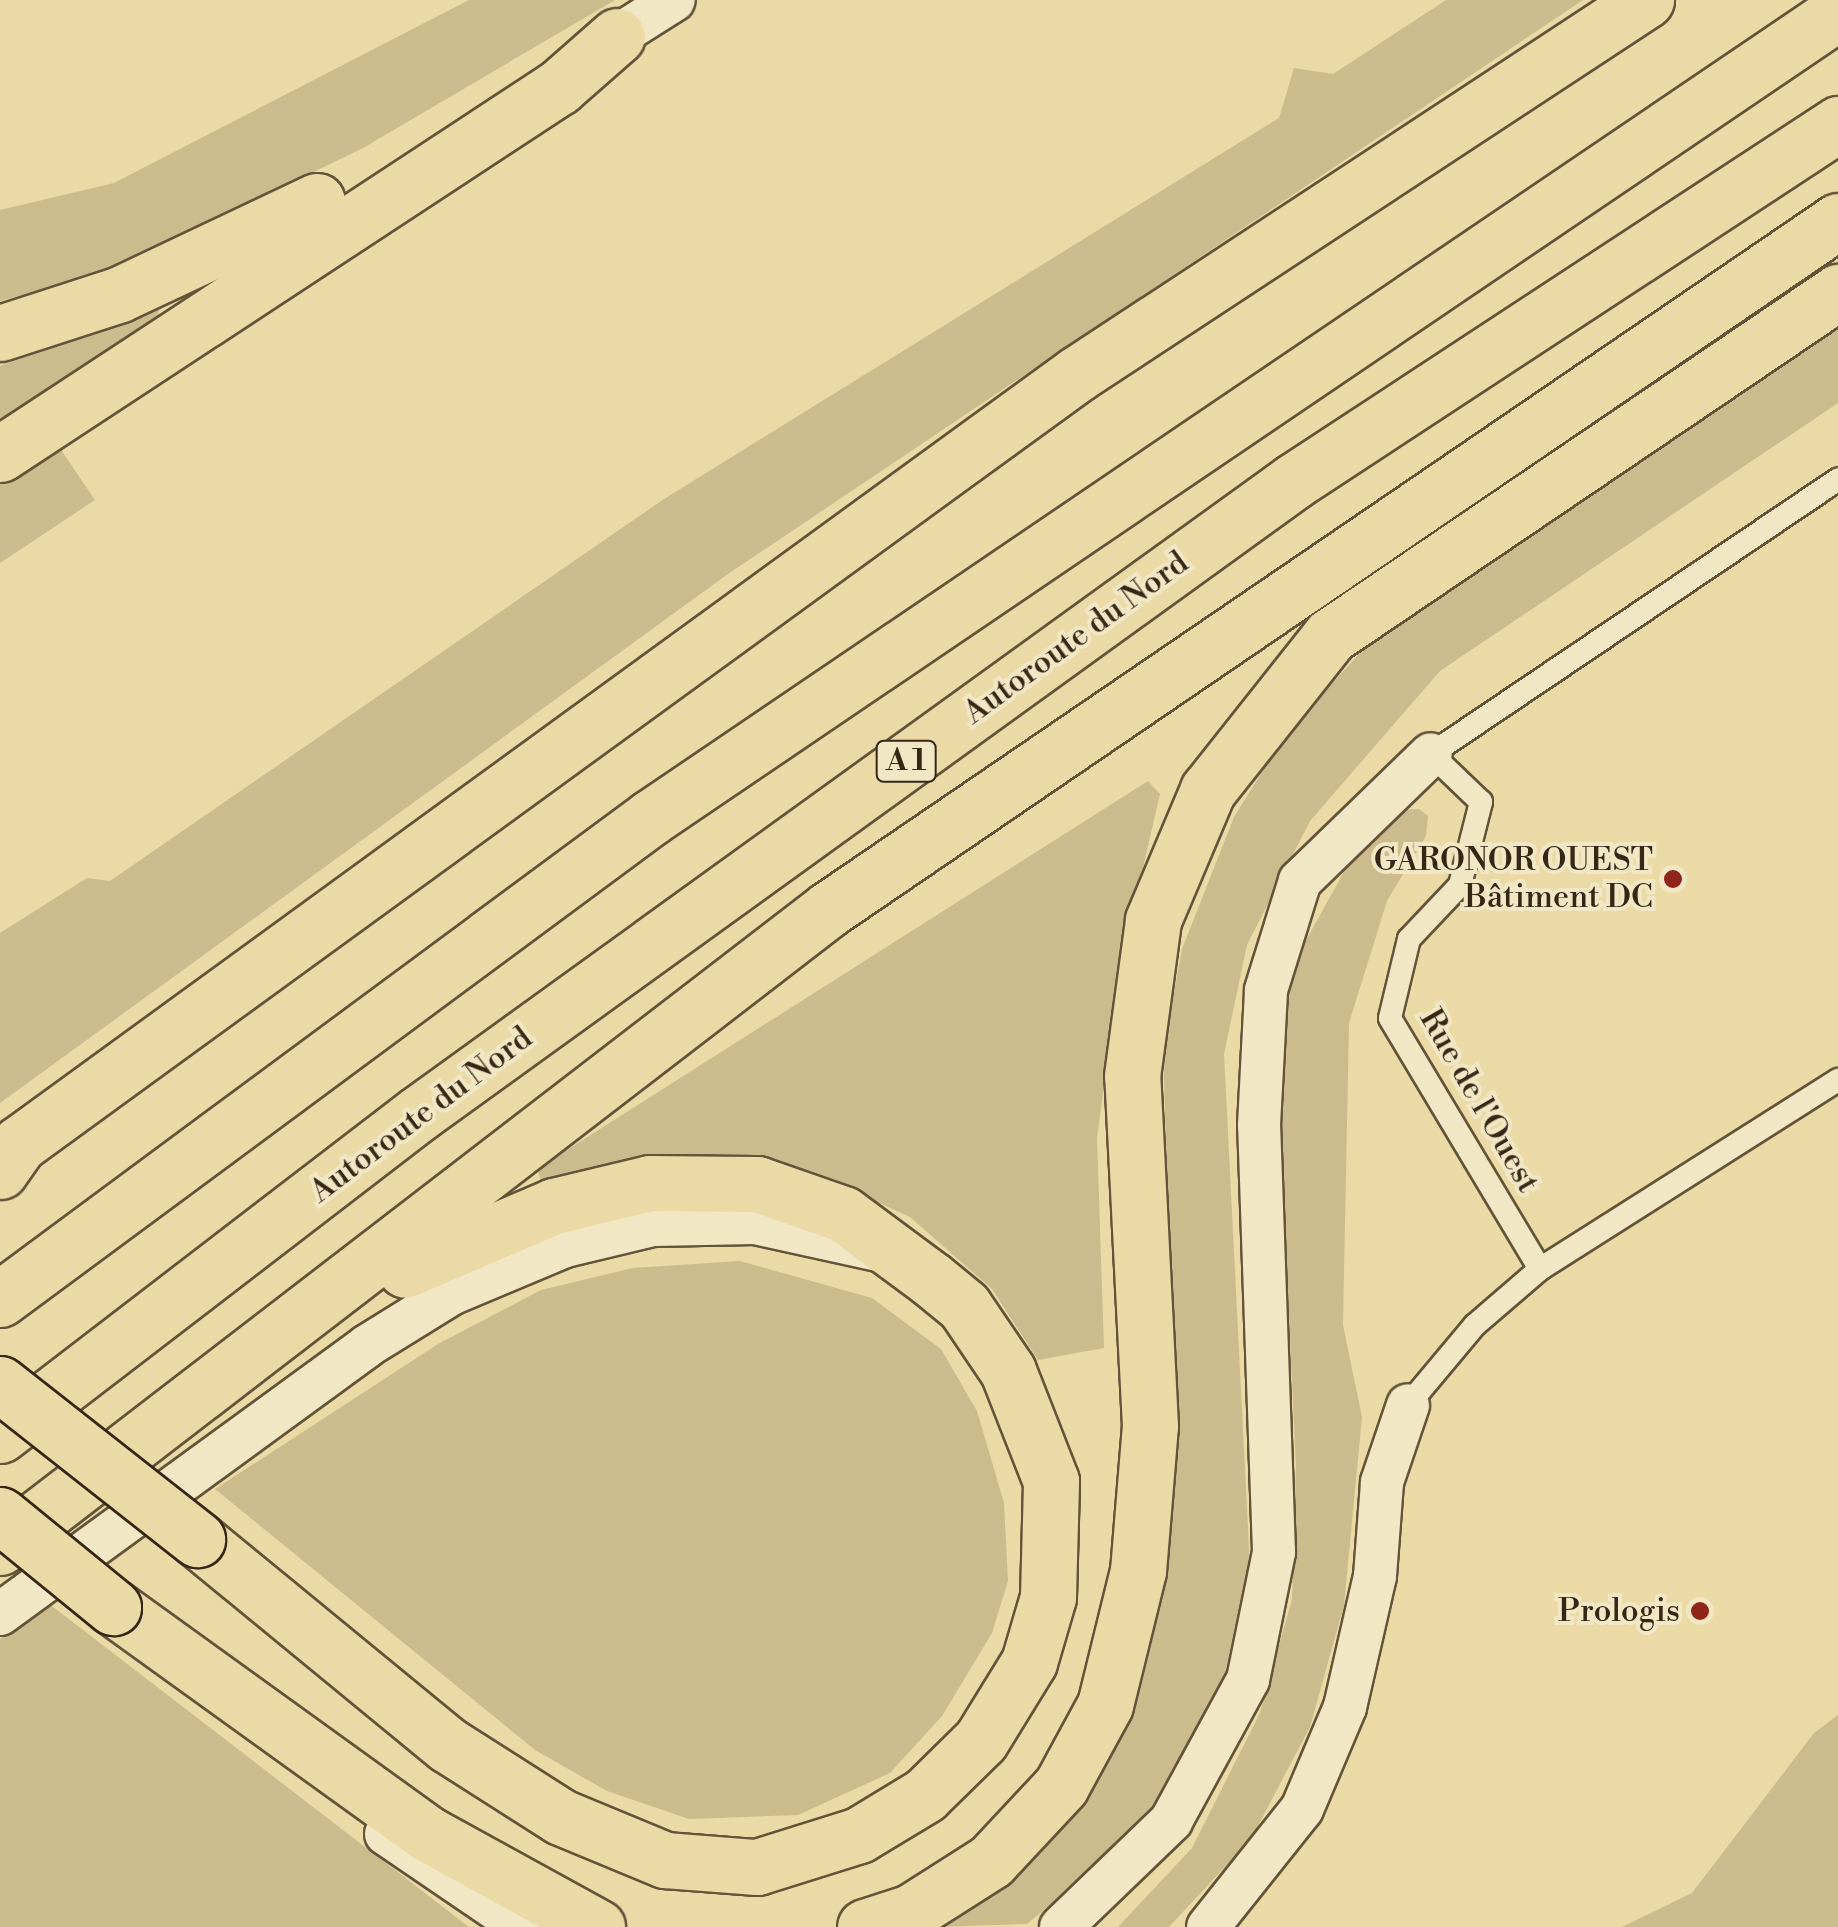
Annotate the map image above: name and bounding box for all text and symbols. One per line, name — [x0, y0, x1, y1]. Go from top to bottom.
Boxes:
street label: Autoroute du Nord — [956, 544, 1196, 732]
road number: A 1 — [874, 736, 938, 786]
place label: GARONOR OUEST Bâtiment DC — [1374, 842, 1653, 917]
marker: GARONOR OUEST Bâtiment DC — [1662, 868, 1684, 890]
street label: Rue de l'Ouest — [1411, 1002, 1547, 1200]
street label: Autoroute du Nord — [302, 1019, 540, 1211]
place label: Prologis — [1558, 1592, 1680, 1630]
marker: Prologis — [1689, 1600, 1711, 1622]

